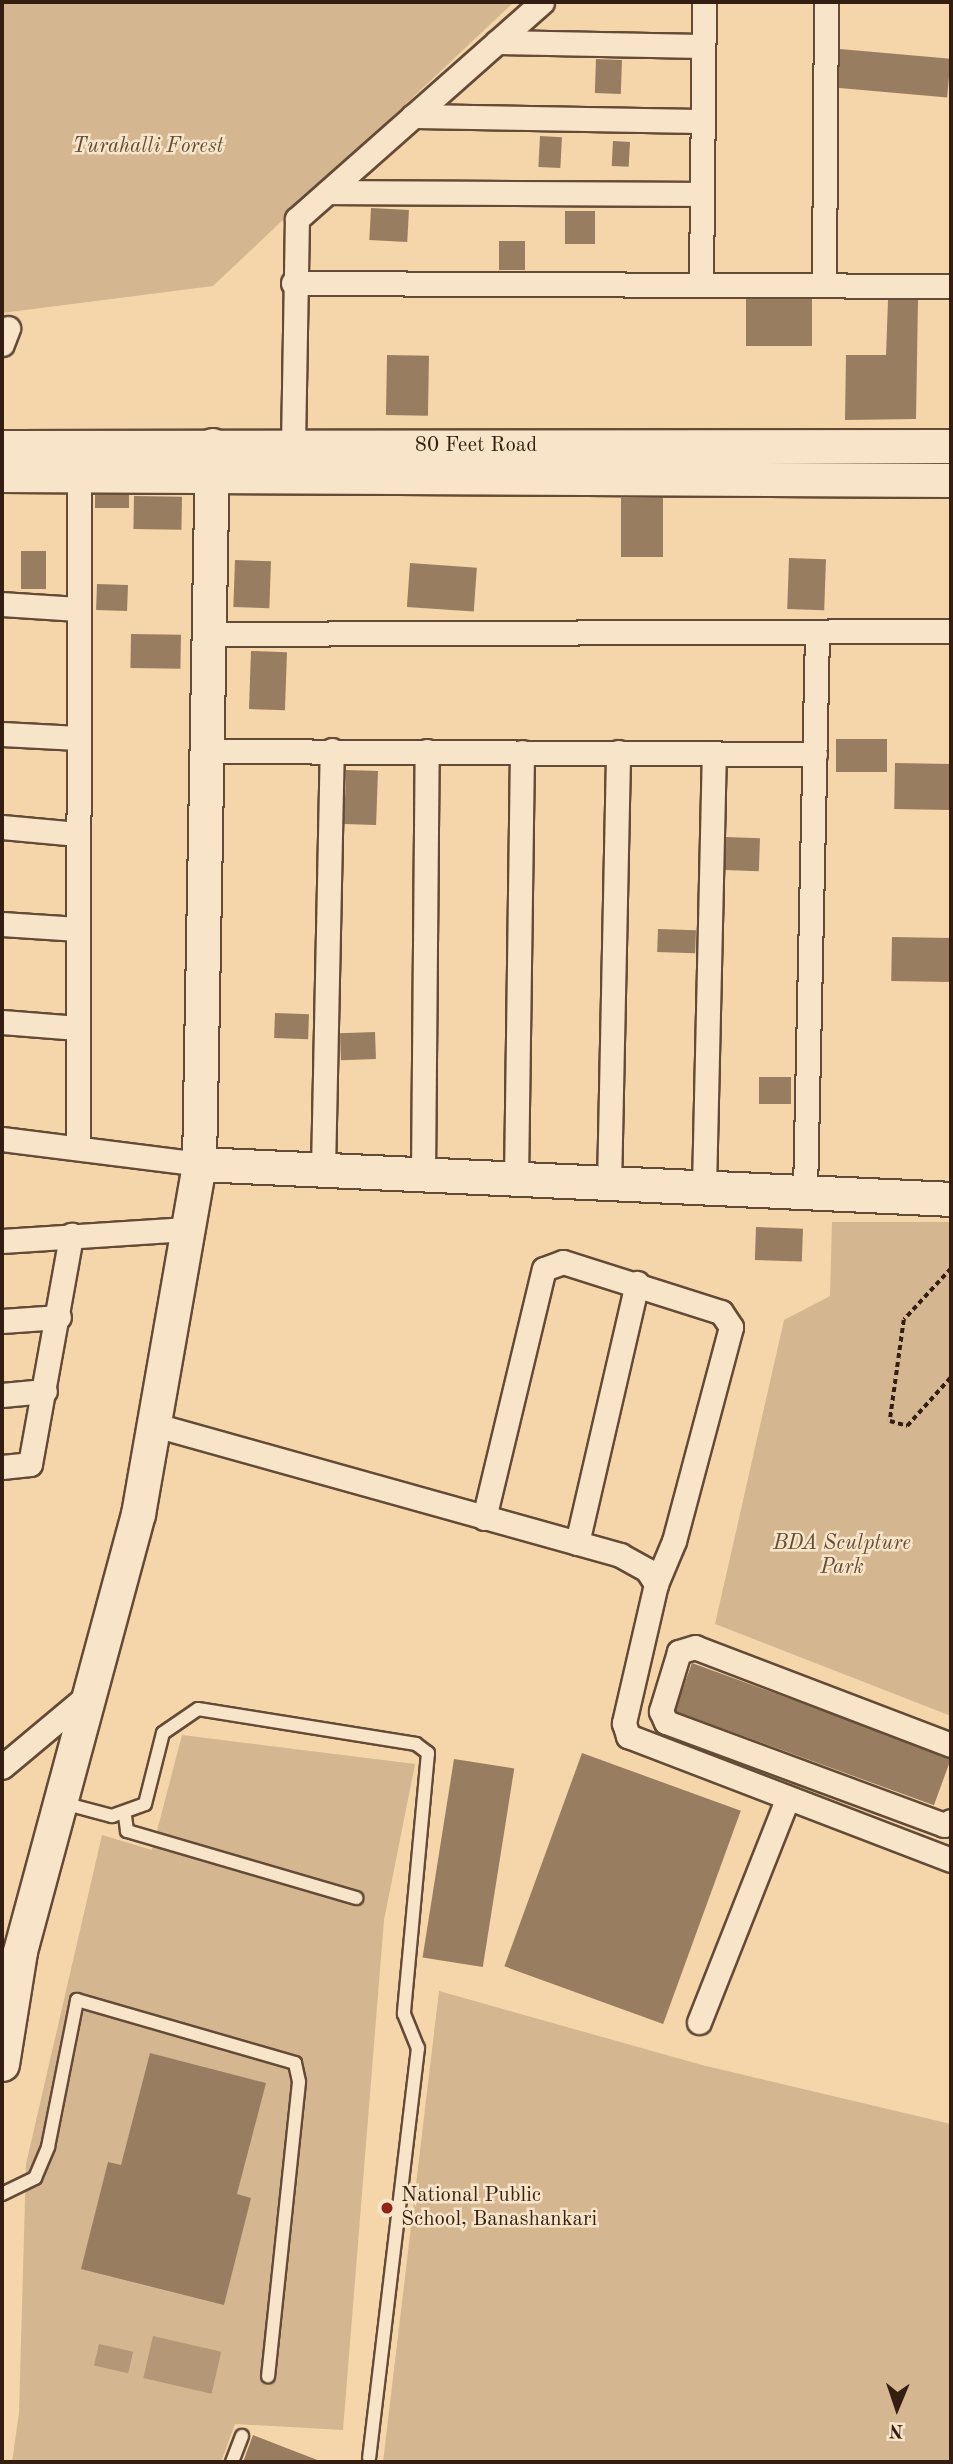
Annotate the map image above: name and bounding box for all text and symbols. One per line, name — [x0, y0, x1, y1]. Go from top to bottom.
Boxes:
park label: Turahalli Forest — [72, 134, 224, 160]
street label: 80 Feet Road — [415, 433, 537, 459]
park label: BDA Sculpture Park — [773, 1531, 911, 1581]
place label: National Public School, Banashankari — [401, 2183, 597, 2233]
marker: National Public School, Banashankari — [379, 2200, 395, 2216]
north arrow — [862, 2373, 932, 2443]
text: N — [889, 2420, 904, 2439]

